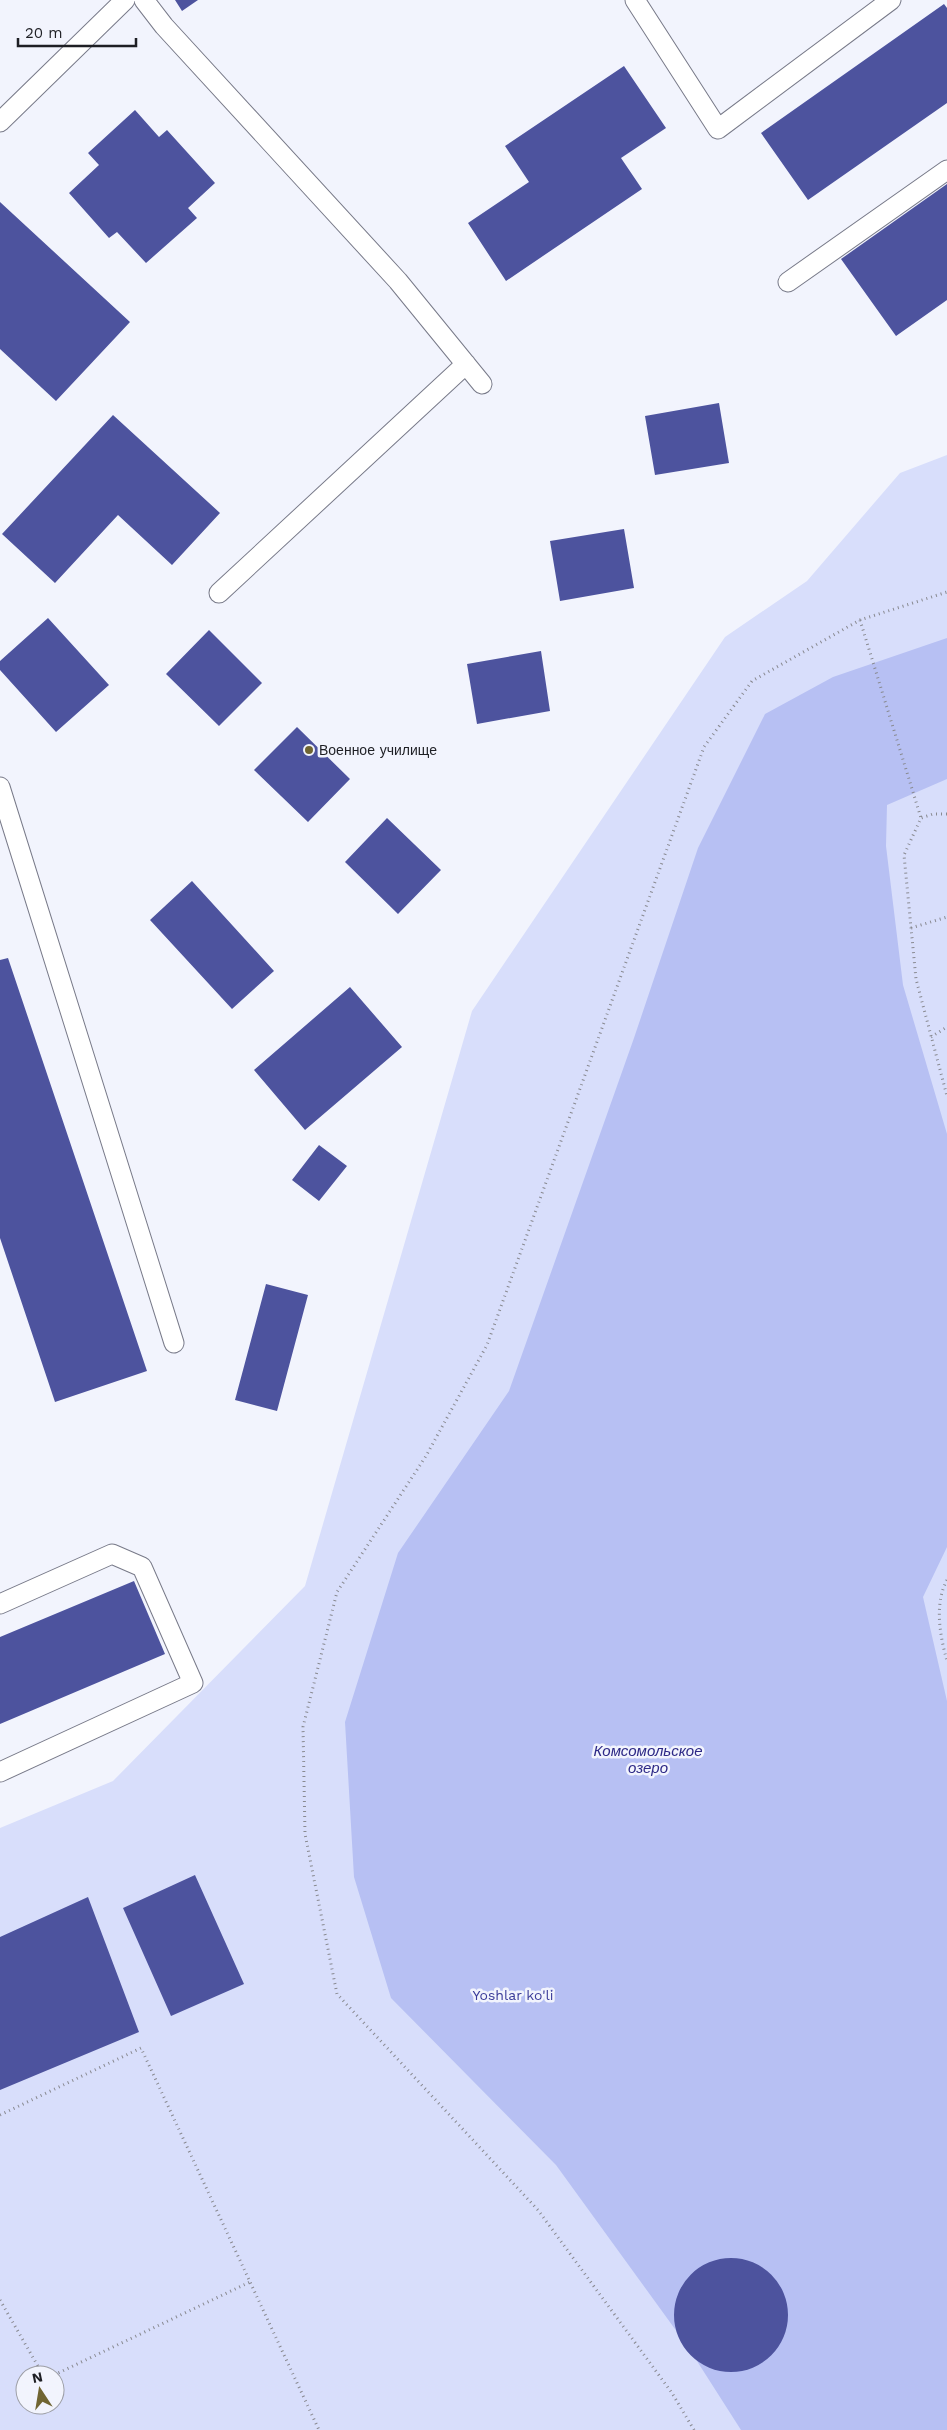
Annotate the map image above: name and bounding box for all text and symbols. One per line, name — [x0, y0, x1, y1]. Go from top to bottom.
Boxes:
scale bar — [18, 15, 135, 47]
text: 20 m — [25, 24, 63, 42]
place label: Военное училище — [319, 742, 437, 758]
marker: Военное училище — [303, 744, 315, 756]
water label: Комсомольское озеро — [593, 1742, 703, 1777]
park label: Yoshlar ko'li — [473, 1987, 553, 2003]
north arrow — [15, 2365, 65, 2415]
text: N — [31, 2368, 44, 2386]

